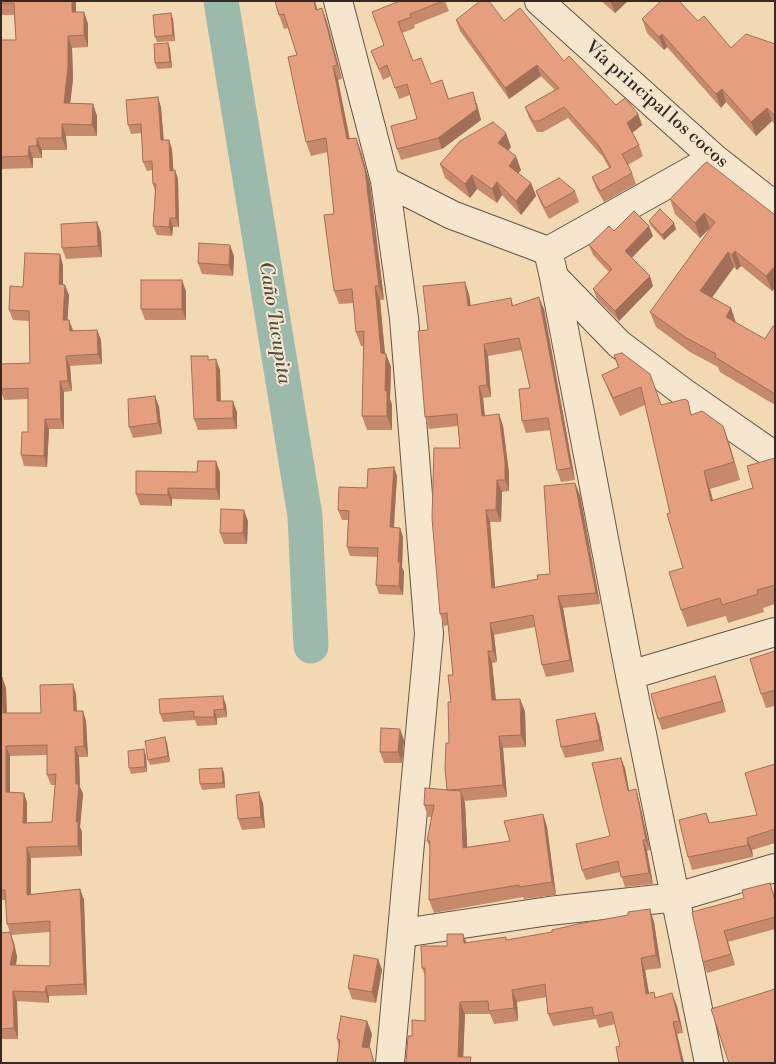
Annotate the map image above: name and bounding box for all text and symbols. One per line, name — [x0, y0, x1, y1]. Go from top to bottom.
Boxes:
street label: Vía principal los cocos — [580, 37, 732, 173]
water label: Caño Tucupita — [253, 260, 295, 386]

